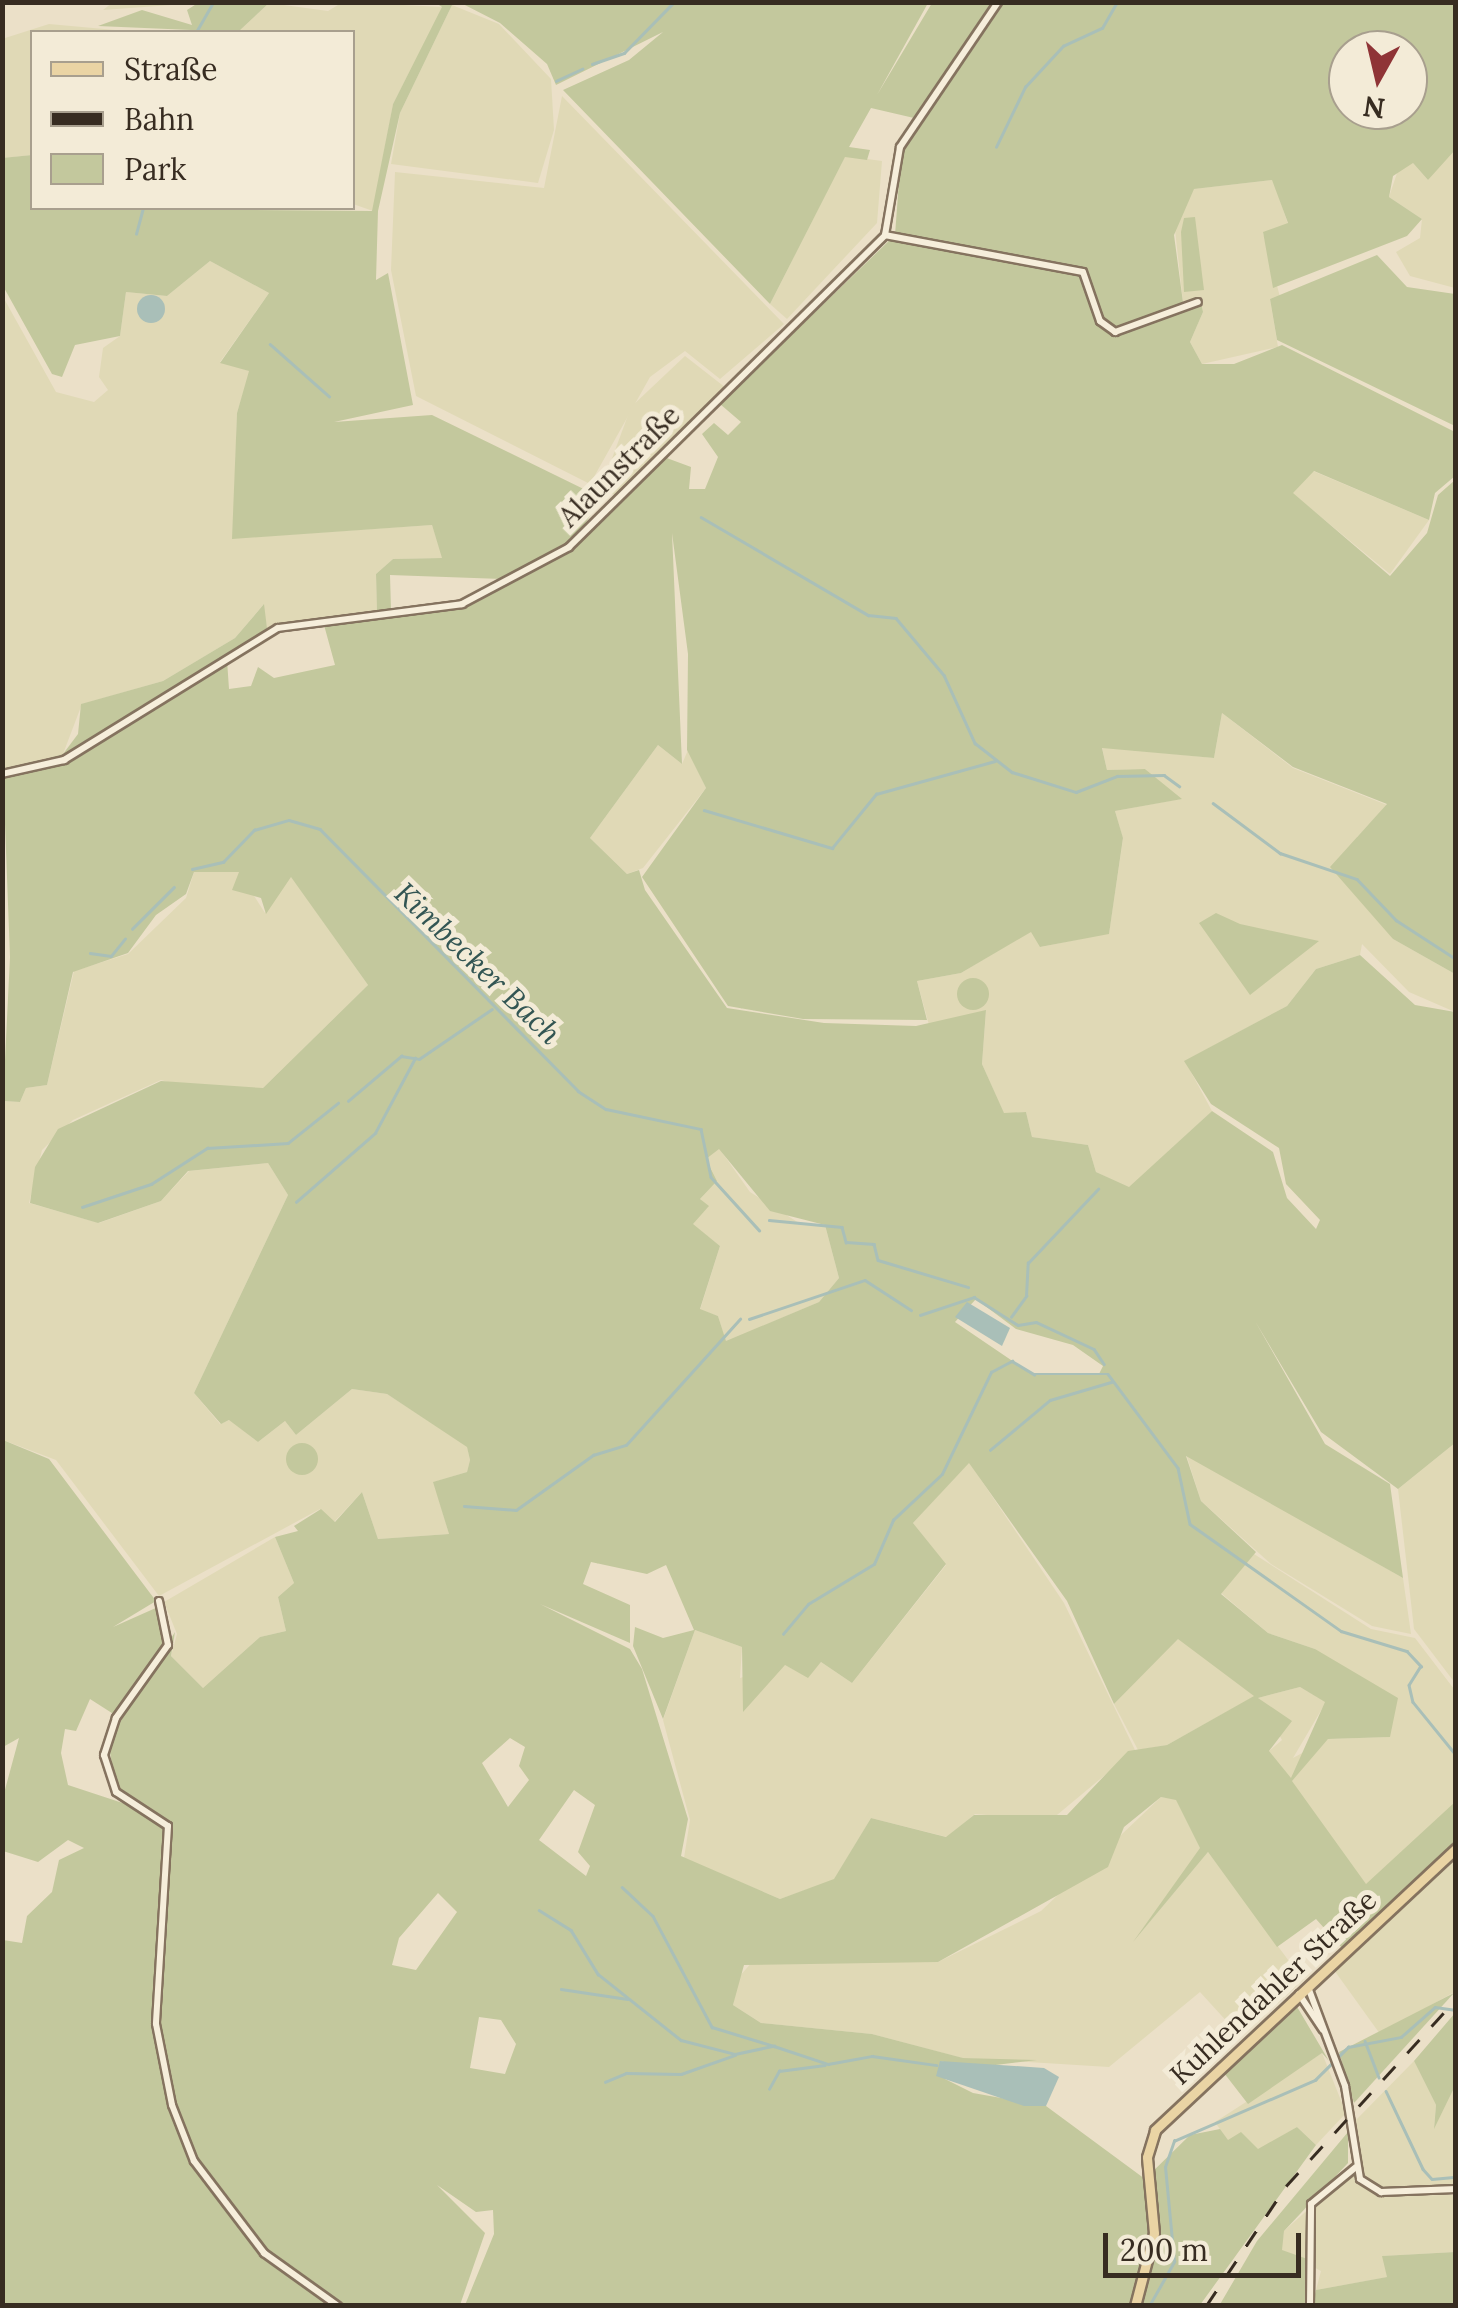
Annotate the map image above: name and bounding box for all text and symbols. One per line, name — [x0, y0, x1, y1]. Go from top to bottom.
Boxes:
legend — [30, 30, 355, 210]
north arrow — [1328, 30, 1428, 130]
text: Straße — [124, 50, 217, 88]
text: N — [1361, 88, 1387, 127]
text: Bahn — [124, 100, 194, 138]
text: Park — [124, 150, 186, 188]
street label: Alaunstraße — [551, 398, 687, 534]
water label: Kimbecker Bach — [387, 875, 569, 1051]
street label: Kuhlendahler Straße — [1163, 1883, 1383, 2091]
scale bar — [1108, 2213, 1306, 2275]
text: 200 m — [1120, 2231, 1208, 2269]

